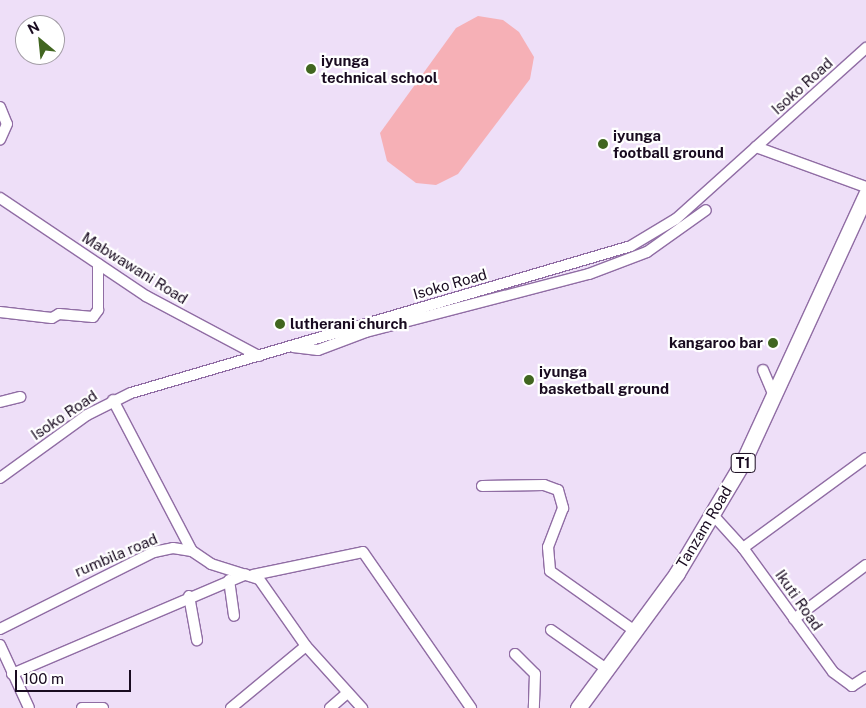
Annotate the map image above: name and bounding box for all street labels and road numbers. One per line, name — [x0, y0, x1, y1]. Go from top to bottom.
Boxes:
street label: Isoko Road — [768, 54, 836, 118]
street label: Mabwawani Road — [79, 228, 191, 308]
street label: Isoko Road — [411, 265, 489, 303]
street label: Isoko Road — [27, 386, 101, 444]
road number: T1 — [730, 452, 756, 474]
street label: Tanzam Road — [672, 483, 736, 571]
street label: rumbila road — [72, 529, 160, 581]
street label: Ikuti Road — [772, 566, 826, 634]

